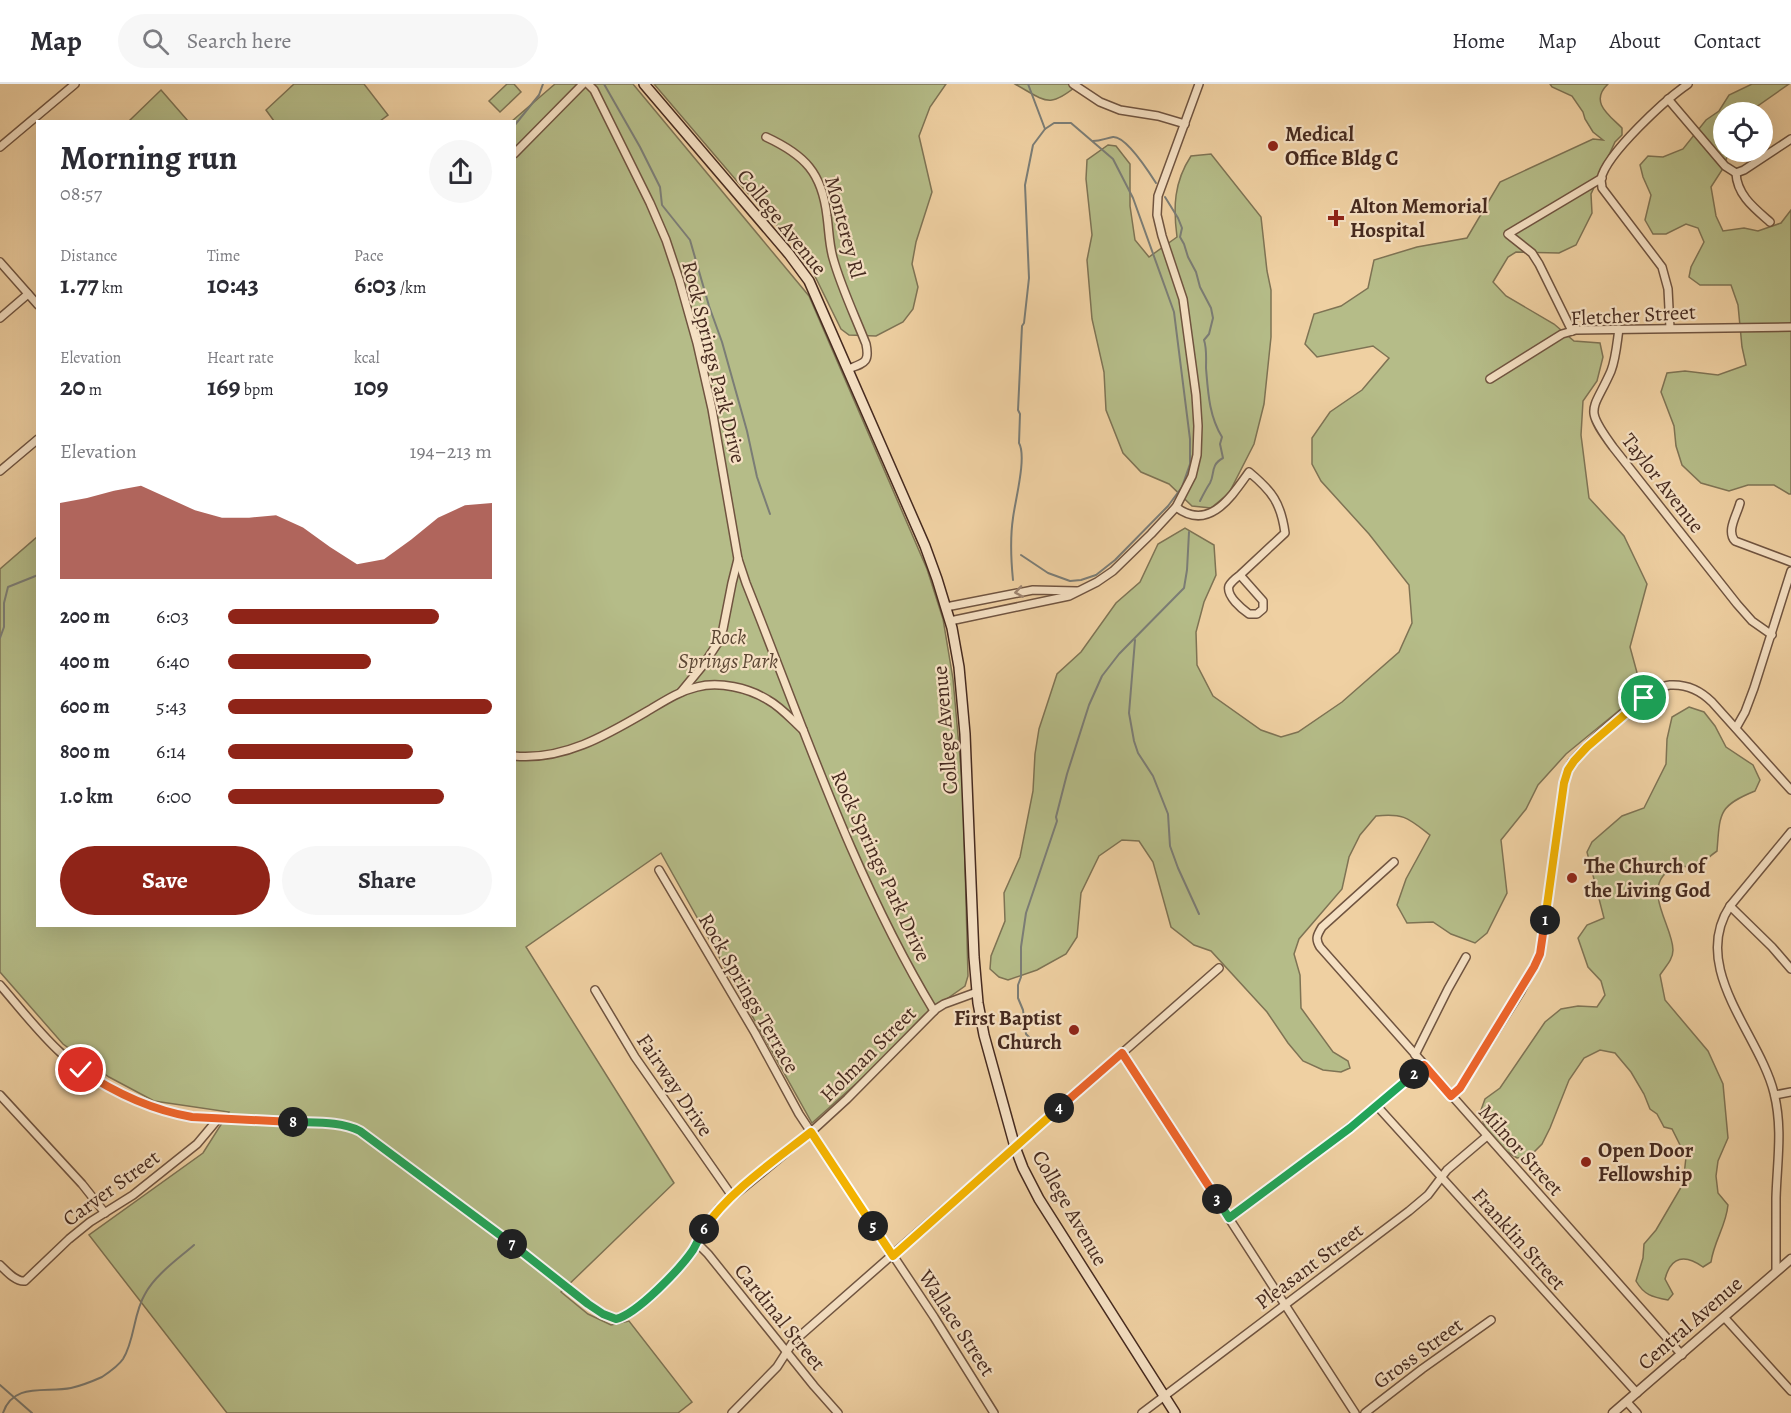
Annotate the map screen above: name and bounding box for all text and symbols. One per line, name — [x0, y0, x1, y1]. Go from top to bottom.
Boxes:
search box — [118, 14, 538, 68]
text: Map — [30, 22, 82, 60]
icon: search — [139, 25, 172, 58]
text: Search here — [187, 26, 291, 56]
text: Home — [1452, 27, 1505, 55]
text: Map — [1538, 27, 1576, 55]
text: About — [1609, 27, 1661, 55]
text: Contact — [1694, 27, 1761, 55]
map controls — [1713, 102, 1773, 162]
button: locate — [1713, 102, 1773, 162]
place label: Medical Office Bldg C — [1285, 120, 1398, 172]
text: Morning run — [60, 135, 237, 180]
marker: Medical Office Bldg C — [1266, 139, 1280, 153]
button: share — [429, 140, 492, 203]
street label: College Avenue — [730, 163, 834, 281]
street label: Monterey Rl — [818, 173, 872, 281]
text: 08:57 — [60, 180, 102, 207]
place label: Alton Memorial Hospital — [1349, 192, 1488, 244]
marker: Alton Memorial Hospital — [1327, 209, 1345, 227]
text: Distance — [60, 245, 117, 267]
text: Time — [207, 245, 240, 267]
text: Pace — [354, 245, 384, 267]
street label: Rock Springs Park Drive — [675, 258, 753, 466]
text: 1.77 — [60, 267, 99, 302]
text: 10:43 — [207, 267, 259, 302]
text: 6:03 — [354, 267, 397, 302]
text: km — [99, 277, 123, 299]
text: /km — [397, 277, 426, 299]
street label: Fletcher Street — [1570, 298, 1696, 332]
text: Elevation — [60, 347, 121, 369]
text: Heart rate — [207, 347, 274, 369]
text: kcal — [354, 347, 380, 369]
text: 20 — [60, 369, 86, 404]
text: 169 — [207, 369, 241, 404]
text: 109 — [354, 369, 388, 404]
text: m — [86, 379, 102, 401]
text: bpm — [241, 379, 274, 401]
street label: Taylor Avenue — [1615, 427, 1711, 539]
text: Elevation — [60, 438, 137, 465]
text: 194–213 m — [410, 438, 492, 465]
one-way arrow — [1014, 586, 1024, 598]
text: 200 m — [60, 603, 110, 630]
text: 6:03 — [156, 603, 189, 630]
park label: Rock Springs Park — [678, 623, 778, 675]
text: 400 m — [60, 648, 110, 675]
text: 6:40 — [156, 648, 190, 675]
street label: College Avenue — [925, 664, 965, 796]
pin — [1618, 672, 1669, 723]
icon: arrive — [1627, 681, 1660, 714]
text: 600 m — [60, 693, 110, 720]
text: 5:43 — [156, 693, 187, 720]
text: 800 m — [60, 738, 110, 765]
text: 6:14 — [156, 738, 186, 765]
street label: Rock Springs Park Drive — [824, 766, 938, 966]
text: 1.0 km — [60, 783, 113, 810]
text: 6:00 — [156, 783, 191, 810]
button: Save — [60, 846, 270, 915]
button: Share — [282, 846, 492, 915]
place label: The Church of the Living God — [1584, 852, 1711, 904]
marker: The Church of the Living God — [1565, 871, 1579, 885]
pin: 1 — [1530, 905, 1560, 935]
street label: Rock Springs Terrace — [692, 908, 806, 1078]
text: 1 — [1542, 909, 1548, 931]
street label: Holman Street — [814, 1000, 922, 1108]
place label: First Baptist Church — [954, 1004, 1062, 1056]
marker: First Baptist Church — [1067, 1023, 1081, 1037]
street label: Fairway Drive — [630, 1028, 720, 1142]
pin — [55, 1044, 106, 1095]
icon: check — [64, 1053, 97, 1086]
pin: 2 — [1399, 1059, 1429, 1089]
text: 2 — [1410, 1063, 1418, 1085]
pin: 4 — [1044, 1093, 1074, 1123]
text: 4 — [1055, 1097, 1063, 1119]
street label: Milnor Street — [1472, 1098, 1570, 1202]
pin: 8 — [278, 1107, 308, 1137]
text: 8 — [289, 1111, 297, 1133]
place label: Open Door Fellowship — [1598, 1136, 1694, 1188]
street label: Carver Street — [57, 1143, 165, 1233]
street label: College Avenue — [1026, 1145, 1114, 1271]
marker: Open Door Fellowship — [1579, 1155, 1593, 1169]
street label: Franklin Street — [1466, 1182, 1572, 1296]
pin: 3 — [1202, 1184, 1232, 1214]
text: 3 — [1214, 1188, 1220, 1210]
pin: 5 — [858, 1211, 888, 1241]
pin: 6 — [689, 1214, 719, 1244]
text: 5 — [870, 1215, 876, 1237]
street label: Pleasant Street — [1249, 1216, 1369, 1316]
text: 6 — [700, 1218, 708, 1240]
pin: 7 — [497, 1229, 527, 1259]
text: 7 — [509, 1233, 515, 1255]
street label: Cardinal Street — [728, 1258, 832, 1376]
street label: Wallace Street — [912, 1264, 1002, 1382]
street label: Central Avenue — [1632, 1270, 1748, 1376]
street label: Gross Street — [1367, 1311, 1469, 1395]

